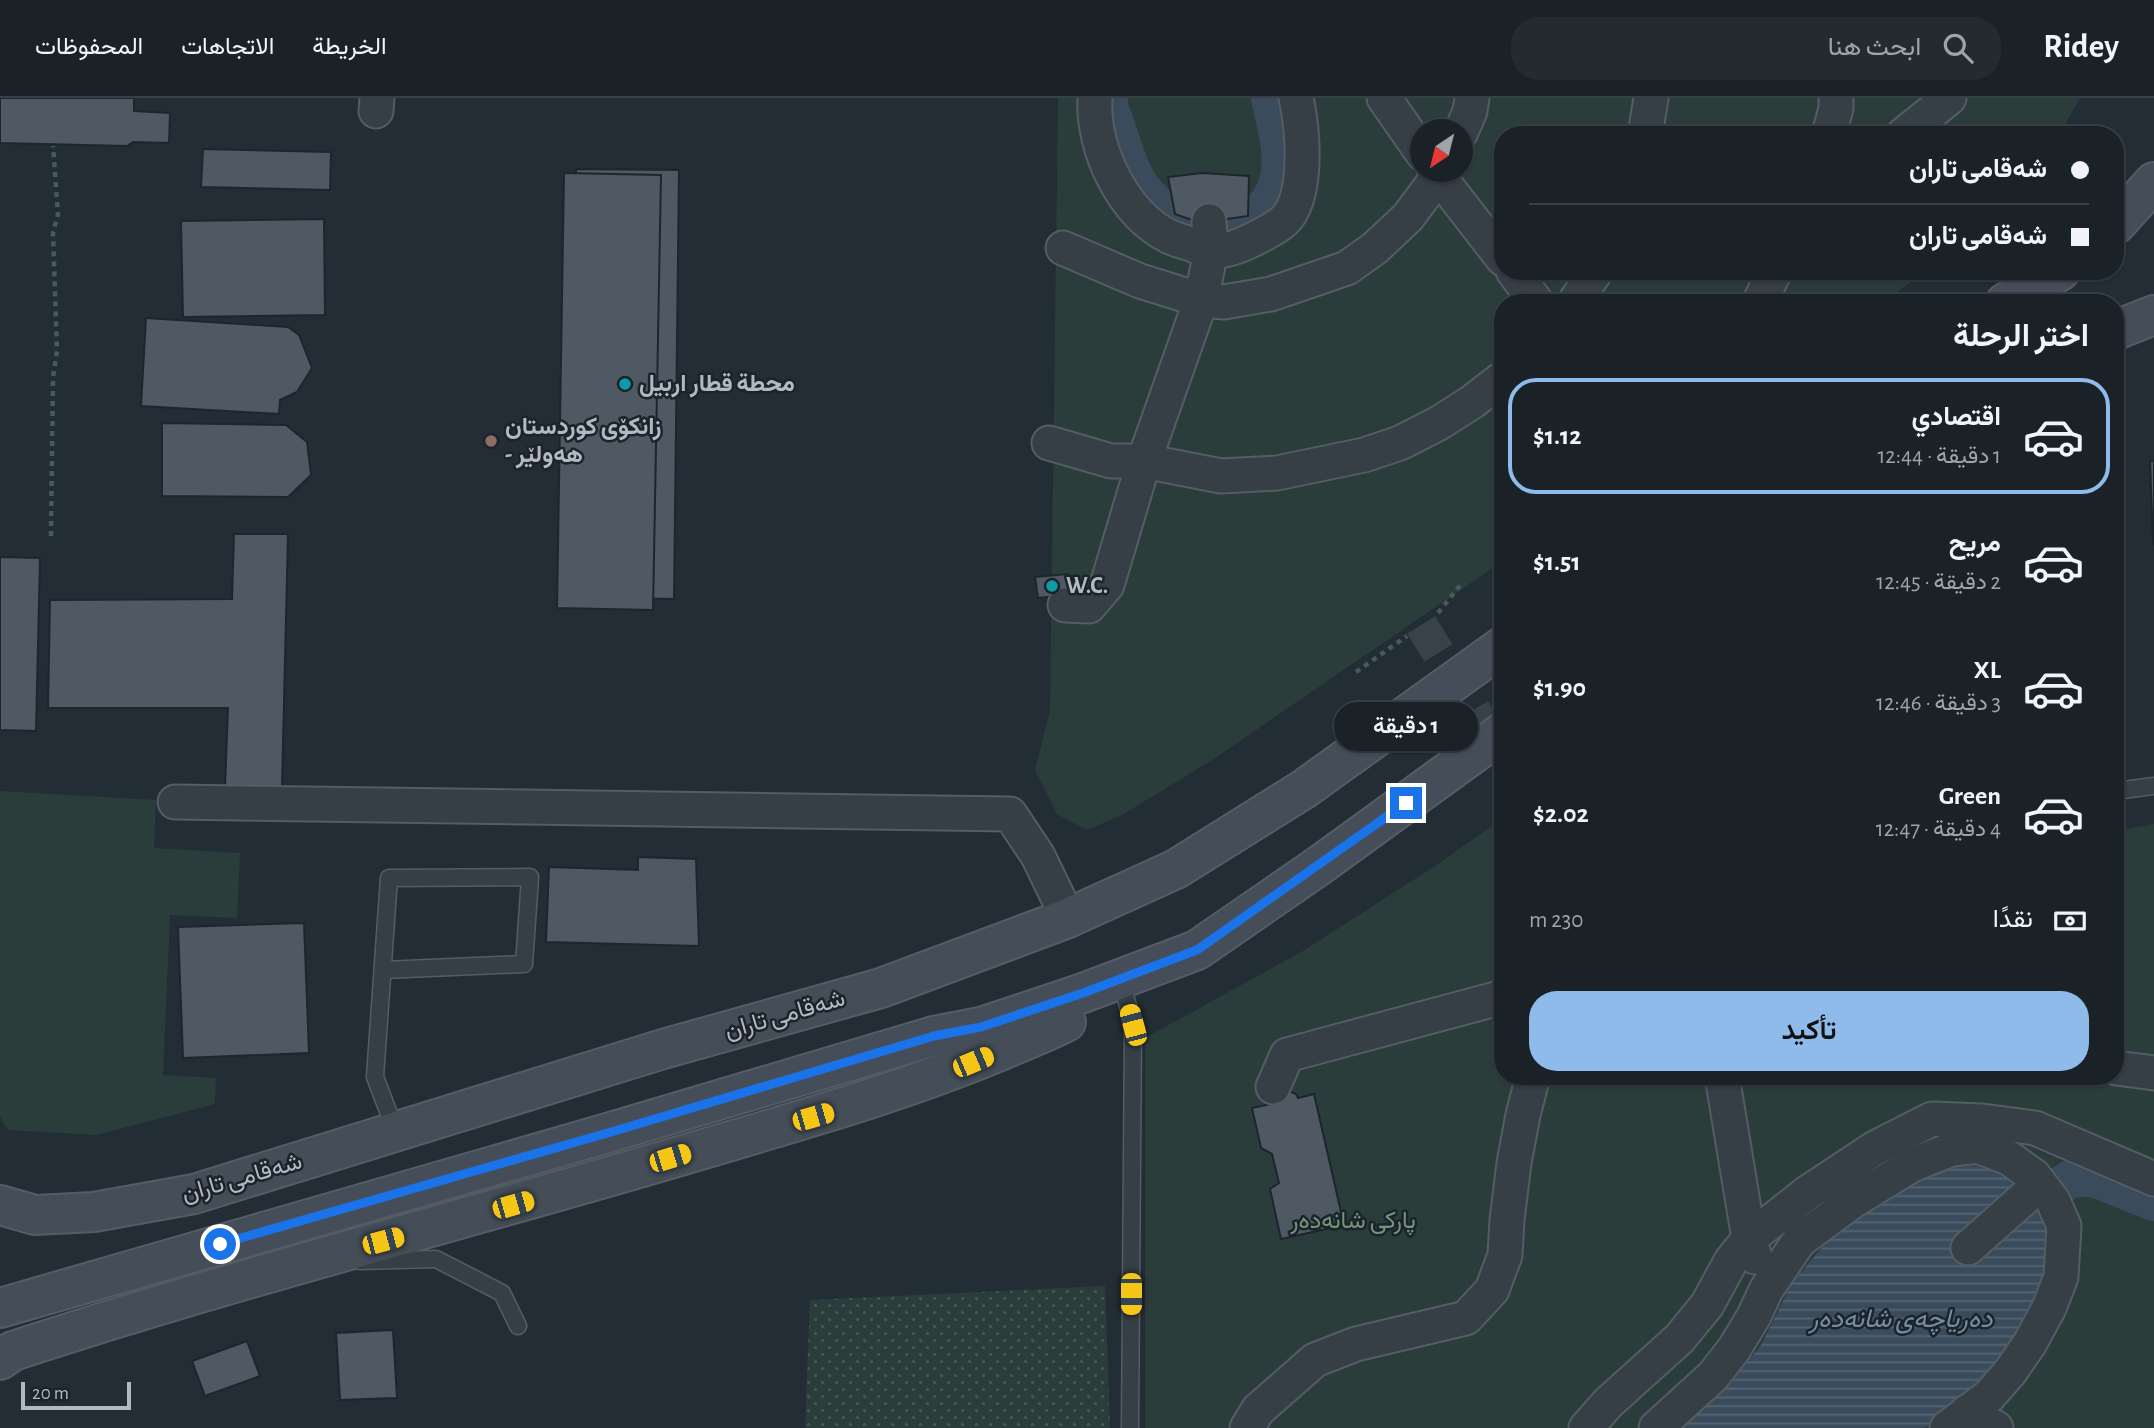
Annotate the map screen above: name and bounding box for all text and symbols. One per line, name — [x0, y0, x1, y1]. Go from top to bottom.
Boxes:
search box — [1511, 17, 2001, 80]
icon: search — [1939, 29, 1977, 67]
text: Ridey — [2043, 31, 2119, 64]
text: ابحث هنا — [1828, 34, 1921, 60]
text: المحفوظات — [35, 35, 143, 59]
text: الاتجاهات — [181, 35, 274, 59]
text: الخريطة — [312, 35, 387, 59]
north arrow — [1410, 119, 1474, 182]
map controls — [1410, 119, 1473, 182]
text: شەقامی تاران — [1909, 156, 2047, 182]
text: شەقامی تاران — [1909, 223, 2047, 249]
text: اختر الرحلة — [1953, 320, 2089, 352]
place label: محطة قطار اربيل — [639, 372, 795, 398]
marker: محطة قطار اربيل — [617, 376, 633, 392]
text: اقتصادي — [1912, 404, 2001, 430]
icon: car — [2022, 405, 2085, 468]
place label: زانکۆی کوردستان - هەولێر — [505, 415, 662, 469]
text: $1.12 — [1533, 423, 1582, 449]
marker: زانکۆی کوردستان - هەولێر — [483, 433, 499, 449]
text: 1 دقيقة · 12:44 — [1877, 445, 2001, 468]
text: مريح — [1949, 530, 2001, 556]
icon: car — [2022, 531, 2085, 594]
text: $1.51 — [1533, 549, 1581, 575]
text: 2 دقيقة · 12:45 — [1876, 571, 2001, 594]
place label: W.C. — [1066, 574, 1108, 598]
marker: W.C. — [1044, 578, 1060, 594]
text: XL — [1974, 657, 2001, 683]
icon: car — [2022, 657, 2085, 720]
text: $1.90 — [1533, 675, 1586, 701]
text: 3 دقيقة · 12:46 — [1876, 692, 2001, 715]
callout: 1 دقيقة — [1334, 702, 1478, 750]
text: 1 دقيقة — [1373, 715, 1439, 738]
text: Green — [1939, 783, 2001, 809]
icon: car — [2022, 783, 2085, 846]
route end — [1390, 787, 1422, 819]
text: $2.02 — [1533, 801, 1589, 827]
text: 4 دقيقة · 12:47 — [1876, 818, 2001, 841]
icon: cash — [2051, 902, 2089, 940]
text: نقدًا — [1993, 906, 2033, 932]
text: 230 m — [1529, 909, 1583, 932]
street label: شەقامی تاران — [722, 986, 848, 1046]
button: تأكيد — [1529, 991, 2089, 1071]
car — [1118, 1002, 1149, 1048]
car — [950, 1044, 997, 1080]
car — [790, 1101, 837, 1133]
car — [647, 1142, 694, 1174]
street label: شەقامی تاران — [179, 1149, 305, 1209]
car — [490, 1189, 537, 1221]
park label: پارکی شانەدەر — [1289, 1209, 1416, 1236]
car — [360, 1225, 407, 1257]
route start — [204, 1228, 236, 1260]
car — [1121, 1273, 1142, 1315]
water label: دەریاچەی شانەدەر — [1807, 1306, 1993, 1336]
scale bar — [21, 1379, 131, 1411]
text: 20 m — [32, 1384, 69, 1403]

